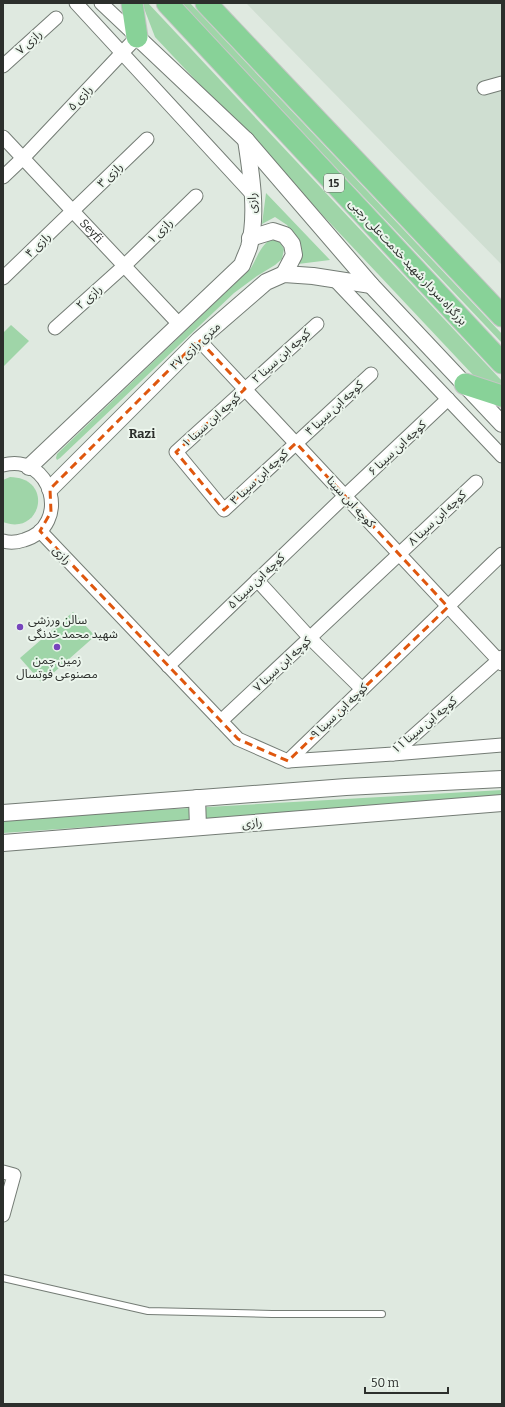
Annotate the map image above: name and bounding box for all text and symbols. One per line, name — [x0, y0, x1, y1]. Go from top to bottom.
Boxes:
street label: رازی ۷ — [13, 27, 45, 57]
street label: رازی ۵ — [65, 82, 95, 114]
street label: رازی ۳ — [94, 160, 126, 190]
road number: 15 — [324, 174, 344, 192]
street label: رازی — [245, 193, 259, 213]
street label: بزرگراه سردار شهید خدمت‌علی رجبی — [346, 196, 470, 328]
street label: Seyfi — [77, 216, 106, 246]
street label: رازی ۱ — [144, 216, 176, 246]
street label: رازی ۴ — [22, 230, 54, 260]
street label: رازی ۲ — [73, 282, 105, 312]
street label: ۲۷ متری رازی — [167, 319, 223, 373]
street label: کوچه ابن سینا ۲ — [249, 325, 315, 387]
street label: کوچه ابن سینا ۴ — [302, 377, 367, 439]
street label: کوچه ابن سینا ۱ — [179, 389, 245, 451]
street label: کوچه ابن سینا ۶ — [365, 417, 430, 479]
district label: Razi — [129, 426, 155, 441]
street label: کوچه ابن سینا ۳ — [227, 446, 292, 508]
street label: کوچه ابن سینا — [323, 474, 379, 532]
street label: کوچه ابن سینا ۸ — [405, 487, 470, 549]
street label: رازی — [50, 543, 74, 567]
street label: کوچه ابن سینا ۵ — [225, 550, 289, 612]
place label: سالن ورزشی شهید محمد خدنگی — [28, 613, 118, 641]
marker: سالن ورزشی شهید محمد خدنگی — [15, 622, 25, 632]
street label: کوچه ابن سینا ۷ — [250, 633, 315, 695]
marker: زمین چمن مصنوعی فوتسال — [52, 642, 62, 652]
place label: زمین چمن مصنوعی فوتسال — [16, 653, 98, 681]
street label: کوچه ابن سینا ۹ — [308, 680, 372, 742]
street label: کوچه ابن سینا ۱۱ — [389, 693, 461, 757]
street label: رازی — [241, 815, 263, 831]
scale bar — [365, 1369, 448, 1395]
text: 50 m — [371, 1376, 400, 1390]

